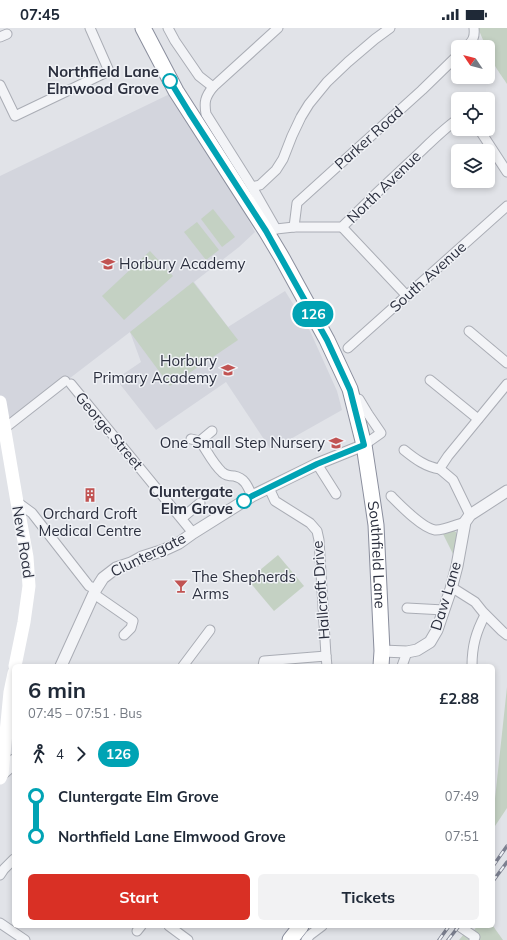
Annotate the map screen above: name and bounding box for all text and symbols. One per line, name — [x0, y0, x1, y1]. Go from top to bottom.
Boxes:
text: 07:45 — [20, 5, 60, 24]
north arrow — [451, 40, 495, 84]
map controls — [451, 40, 495, 188]
place label: Northfield Lane Elmwood Grove — [47, 62, 159, 98]
marker: Northfield Lane Elmwood Grove — [162, 73, 178, 89]
button: locate — [451, 92, 495, 136]
street label: Parker Road — [330, 102, 407, 173]
button: layers — [451, 144, 495, 188]
street label: North Avenue — [343, 147, 425, 227]
street label: South Avenue — [385, 237, 470, 316]
place label: Horbury Academy — [119, 254, 245, 273]
school or university icon: Horbury Academy — [100, 256, 116, 272]
line badge: 126 — [290, 301, 336, 327]
text: 126 — [300, 305, 326, 323]
place label: Horbury Primary Academy — [93, 351, 217, 387]
school or university icon: Horbury Primary Academy — [220, 362, 236, 378]
street label: George Street — [71, 388, 147, 473]
place label: One Small Step Nursery — [160, 433, 325, 452]
school or university icon: One Small Step Nursery — [328, 435, 344, 451]
place label: Cluntergate Elm Grove — [149, 482, 233, 518]
building icon: Orchard Croft Medical Centre — [82, 487, 98, 503]
marker: Cluntergate Elm Grove — [236, 493, 252, 509]
street label: Southfield Lane — [364, 500, 390, 609]
street label: New Road — [8, 504, 39, 579]
place label: Orchard Croft Medical Centre — [39, 504, 141, 540]
street label: Cluntergate — [107, 528, 189, 581]
street label: Hallcroft Drive — [308, 540, 333, 640]
street label: Daw Lane — [426, 559, 465, 633]
place label: The Shepherds Arms — [192, 567, 296, 603]
bar icon: The Shepherds Arms — [173, 578, 189, 594]
text: 6 min — [28, 676, 86, 704]
text: £2.88 — [439, 689, 479, 708]
text: 07:45 – 07:51 · Bus — [28, 705, 142, 721]
icon: walk — [28, 743, 50, 765]
icon: forward — [70, 743, 92, 765]
text: 126 — [106, 745, 131, 763]
text: 4 — [56, 746, 64, 762]
text: Cluntergate Elm Grove — [58, 787, 219, 806]
text: 07:49 — [445, 788, 479, 804]
text: Northfield Lane Elmwood Grove — [58, 827, 286, 846]
text: 07:51 — [445, 828, 479, 844]
button: Start — [28, 874, 250, 920]
button: Tickets — [258, 874, 479, 920]

